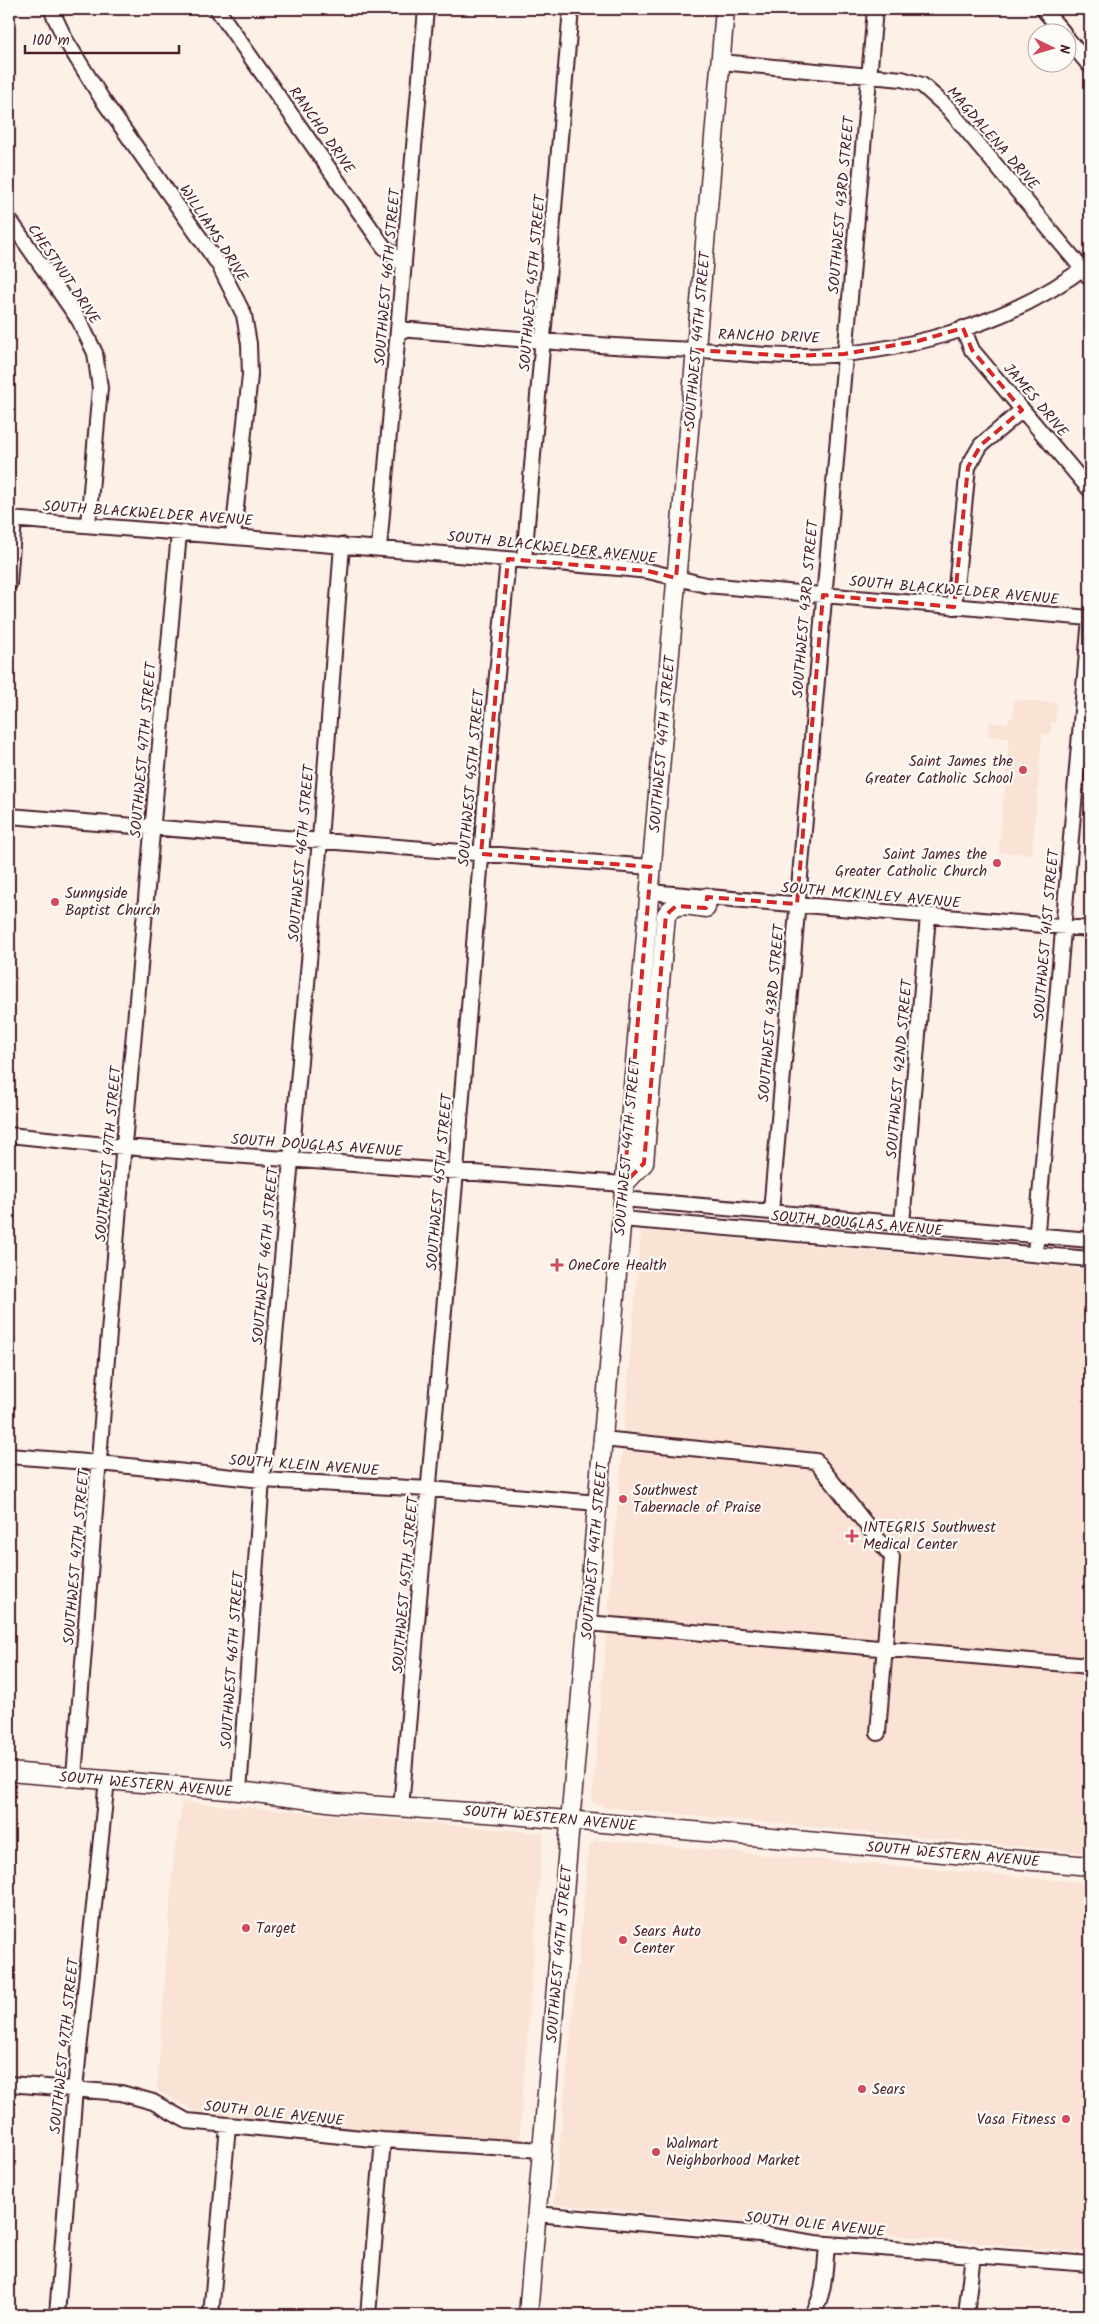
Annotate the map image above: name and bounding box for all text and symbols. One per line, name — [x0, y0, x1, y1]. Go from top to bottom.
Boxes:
scale bar — [25, 22, 179, 54]
north arrow — [1026, 22, 1076, 72]
text: 100 m — [32, 29, 70, 53]
text: N — [1053, 44, 1075, 55]
street label: MAGDALENA DRIVE — [940, 81, 1045, 197]
street label: RANCHO DRIVE — [282, 82, 361, 180]
street label: SOUTHWEST 43RD STREET — [822, 113, 862, 295]
street label: WILLIAMS DRIVE — [173, 180, 254, 288]
street label: SOUTHWEST 46TH STREET — [368, 186, 408, 367]
street label: SOUTHWEST 45TH STREET — [513, 192, 553, 373]
street label: CHESTNUT DRIVE — [21, 219, 106, 331]
street label: SOUTHWEST 44TH STREET — [678, 249, 718, 430]
street label: RANCHO DRIVE — [718, 323, 822, 351]
street label: JAMES DRIVE — [997, 358, 1074, 444]
street label: SOUTH BLACKWELDER AVENUE — [42, 495, 255, 533]
street label: SOUTHWEST 43RD STREET — [786, 517, 826, 699]
street label: SOUTH BLACKWELDER AVENUE — [446, 525, 659, 571]
street label: SOUTH BLACKWELDER AVENUE — [848, 570, 1061, 612]
street label: SOUTHWEST 44TH STREET — [643, 653, 683, 834]
street label: SOUTHWEST 47TH STREET — [124, 659, 164, 839]
street label: SOUTHWEST 45TH STREET — [452, 687, 492, 868]
place label: Saint James the Greater Catholic School — [865, 750, 1013, 791]
street label: SOUTHWEST 46TH STREET — [282, 762, 322, 943]
marker: Saint James the Greater Catholic School — [1017, 764, 1029, 776]
place label: Saint James the Greater Catholic Church — [835, 843, 987, 884]
street label: SOUTHWEST 41ST STREET — [1028, 846, 1067, 1022]
marker: Saint James the Greater Catholic Church — [991, 857, 1003, 869]
street label: SOUTH MCKINLEY AVENUE — [780, 876, 963, 916]
place label: Sunnyside Baptist Church — [65, 882, 160, 923]
marker: Sunnyside Baptist Church — [49, 896, 61, 908]
street label: SOUTHWEST 43RD STREET — [752, 921, 792, 1103]
street label: SOUTHWEST 42ND STREET — [880, 976, 920, 1160]
street label: SOUTHWEST 44TH STREET — [608, 1056, 648, 1237]
street label: SOUTHWEST 47TH STREET — [89, 1063, 129, 1243]
street label: SOUTHWEST 45TH STREET — [420, 1091, 460, 1272]
street label: SOUTH DOUGLAS AVENUE — [230, 1128, 405, 1164]
street label: SOUTHWEST 46TH STREET — [246, 1165, 286, 1346]
street label: SOUTH DOUGLAS AVENUE — [770, 1205, 945, 1244]
place label: OneCore Health — [568, 1254, 667, 1278]
marker: OneCore Health — [550, 1258, 564, 1272]
street label: SOUTH KLEIN AVENUE — [228, 1449, 381, 1483]
street label: SOUTHWEST 44TH STREET — [575, 1460, 615, 1641]
street label: SOUTHWEST 47TH STREET — [57, 1466, 97, 1646]
place label: Southwest Tabernacle of Praise — [633, 1479, 761, 1520]
marker: Southwest Tabernacle of Praise — [617, 1493, 629, 1505]
street label: SOUTHWEST 45TH STREET — [386, 1494, 426, 1675]
place label: INTEGRIS Southwest Medical Center — [863, 1516, 996, 1557]
marker: INTEGRIS Southwest Medical Center — [845, 1529, 859, 1543]
street label: SOUTHWEST 46TH STREET — [215, 1569, 251, 1750]
street label: SOUTH WESTERN AVENUE — [58, 1765, 235, 1805]
street label: SOUTH WESTERN AVENUE — [462, 1799, 639, 1839]
street label: SOUTH WESTERN AVENUE — [865, 1835, 1042, 1875]
street label: SOUTHWEST 44TH STREET — [540, 1863, 580, 2044]
place label: Target — [256, 1917, 296, 1941]
place label: Sears Auto Center — [633, 1920, 701, 1961]
marker: Target — [240, 1922, 252, 1934]
marker: Sears Auto Center — [617, 1934, 629, 1946]
street label: SOUTHWEST 47TH STREET — [44, 1955, 86, 2135]
place label: Sears — [872, 2078, 906, 2102]
marker: Sears — [856, 2083, 868, 2095]
street label: SOUTH OLIE AVENUE — [203, 2095, 346, 2133]
place label: Vasa Fitness — [977, 2108, 1057, 2132]
marker: Vasa Fitness — [1060, 2113, 1072, 2125]
place label: Walmart Neighborhood Market — [666, 2132, 800, 2173]
marker: Walmart Neighborhood Market — [650, 2146, 662, 2158]
street label: SOUTH OLIE AVENUE — [744, 2206, 887, 2244]

